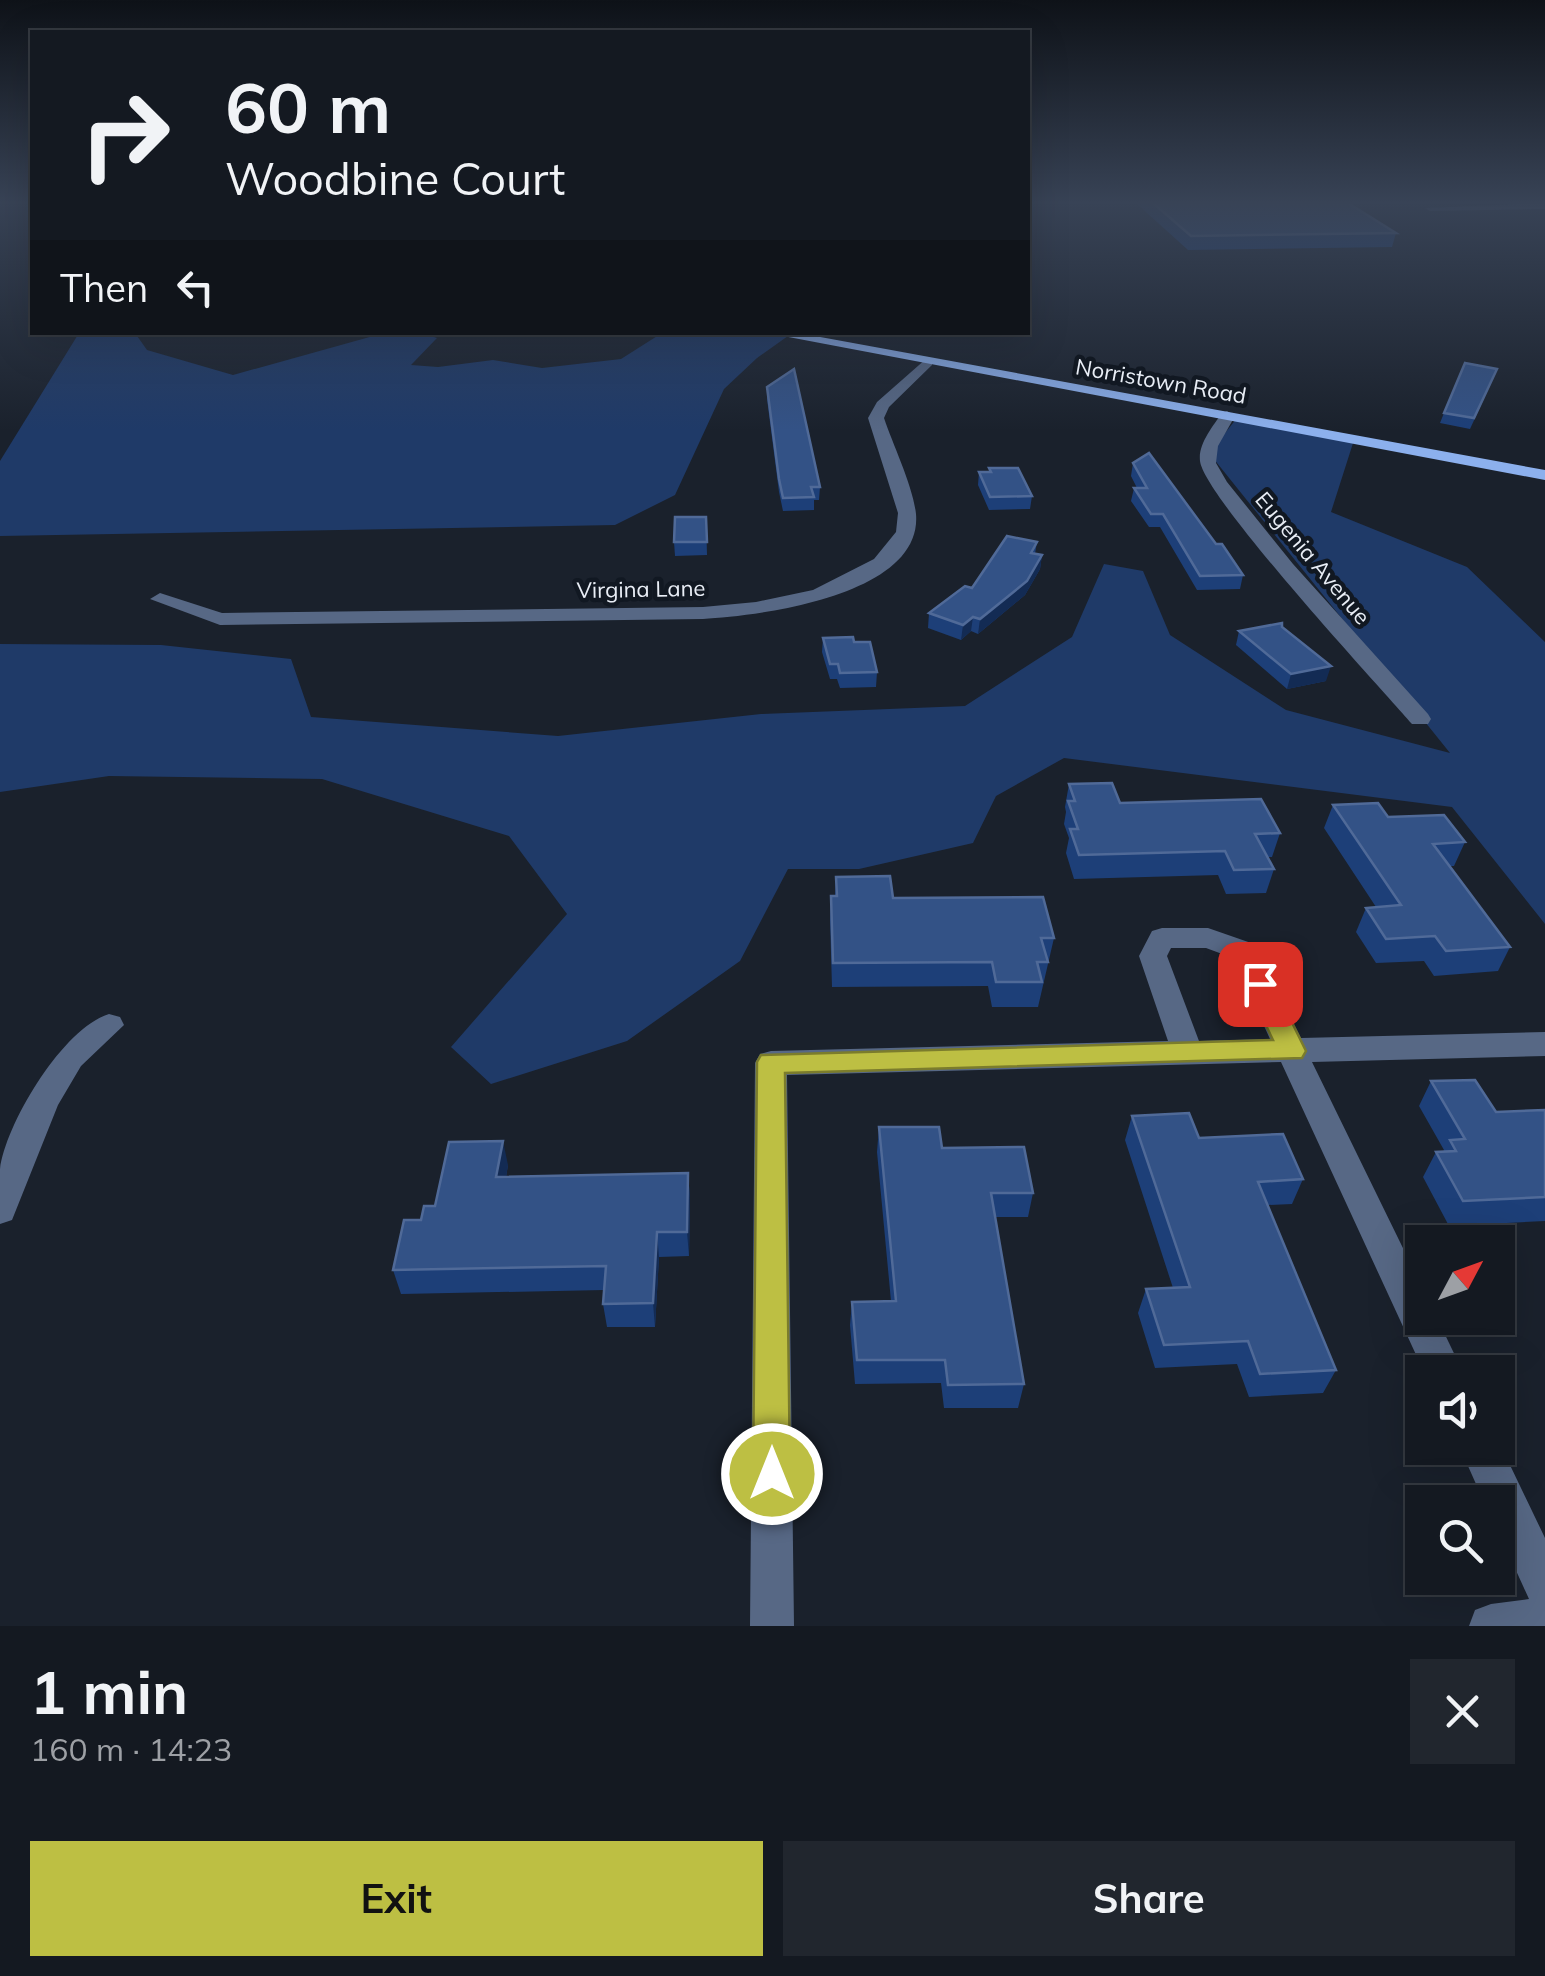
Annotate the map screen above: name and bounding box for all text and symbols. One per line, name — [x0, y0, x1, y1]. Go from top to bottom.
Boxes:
text: 60 m — [225, 63, 391, 151]
icon: right — [60, 70, 190, 200]
text: Woodbine Court — [225, 150, 565, 206]
icon: left — [168, 260, 223, 315]
text: Then — [60, 264, 148, 312]
street label: Norristown Road — [1074, 352, 1248, 410]
street label: Eugenia Avenue — [1249, 486, 1377, 630]
street label: Virgina Lane — [576, 574, 706, 604]
pin — [1218, 942, 1303, 1027]
icon: arrive — [1233, 957, 1288, 1012]
north arrow — [1405, 1225, 1515, 1335]
map controls — [1405, 1225, 1515, 1595]
button: sound — [1405, 1355, 1515, 1465]
position arrow — [720, 1422, 824, 1526]
button: search — [1405, 1485, 1515, 1595]
text: 1 min — [30, 1654, 188, 1729]
button: close — [1410, 1659, 1515, 1764]
text: 160 m · 14:23 — [30, 1729, 232, 1769]
button: Exit — [30, 1841, 763, 1956]
button: Share — [783, 1841, 1515, 1956]

